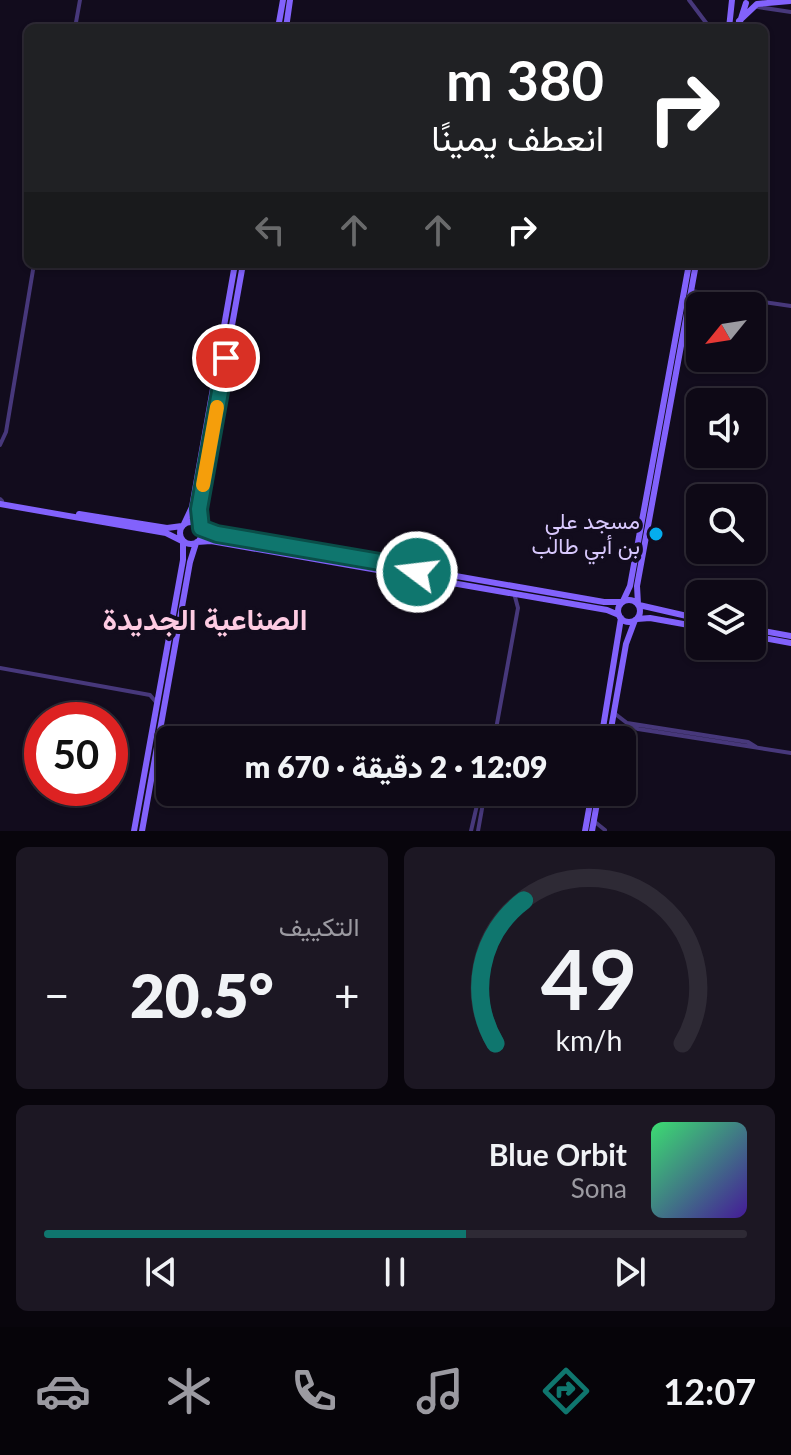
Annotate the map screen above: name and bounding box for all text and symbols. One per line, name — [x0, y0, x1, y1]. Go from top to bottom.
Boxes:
text: 380 m — [446, 46, 604, 113]
icon: right — [632, 56, 736, 160]
text: انعطف يمينًا — [431, 115, 604, 159]
icon: left — [248, 208, 292, 252]
icon: ahead — [332, 208, 376, 252]
icon: ahead — [416, 208, 460, 252]
icon: right — [500, 208, 544, 252]
north arrow — [686, 292, 766, 372]
map controls — [686, 292, 766, 660]
pin — [192, 324, 260, 392]
icon: arrive — [204, 336, 248, 380]
button: sound — [686, 388, 766, 468]
button: search — [686, 484, 766, 564]
place label: مسجد علي بن أبي طالب — [532, 507, 640, 565]
marker: مسجد علي بن أبي طالب — [647, 525, 665, 543]
position arrow — [375, 530, 459, 614]
button: layers — [686, 580, 766, 660]
district label: الصناعية الجديدة — [102, 600, 308, 637]
speed limit sign: 50 — [24, 702, 128, 806]
text: 12:09 · 2 دقيقة · 670 m — [245, 748, 547, 784]
text: التكييف — [279, 910, 360, 942]
text: 49 — [541, 928, 638, 1028]
text: 20.5° — [130, 959, 274, 1031]
text: − — [44, 969, 70, 1021]
text: + — [334, 969, 359, 1021]
text: km/h — [556, 1023, 623, 1057]
text: Blue Orbit — [489, 1136, 627, 1172]
text: Sona — [571, 1172, 627, 1204]
icon: previous — [139, 1250, 183, 1294]
icon: pause — [373, 1250, 417, 1294]
icon: next — [608, 1250, 652, 1294]
icon: car — [35, 1363, 91, 1419]
icon: climate — [161, 1363, 217, 1419]
icon: phone — [286, 1363, 342, 1419]
icon: music — [412, 1363, 468, 1419]
icon: directions — [538, 1363, 594, 1419]
text: 12:07 — [663, 1369, 756, 1413]

